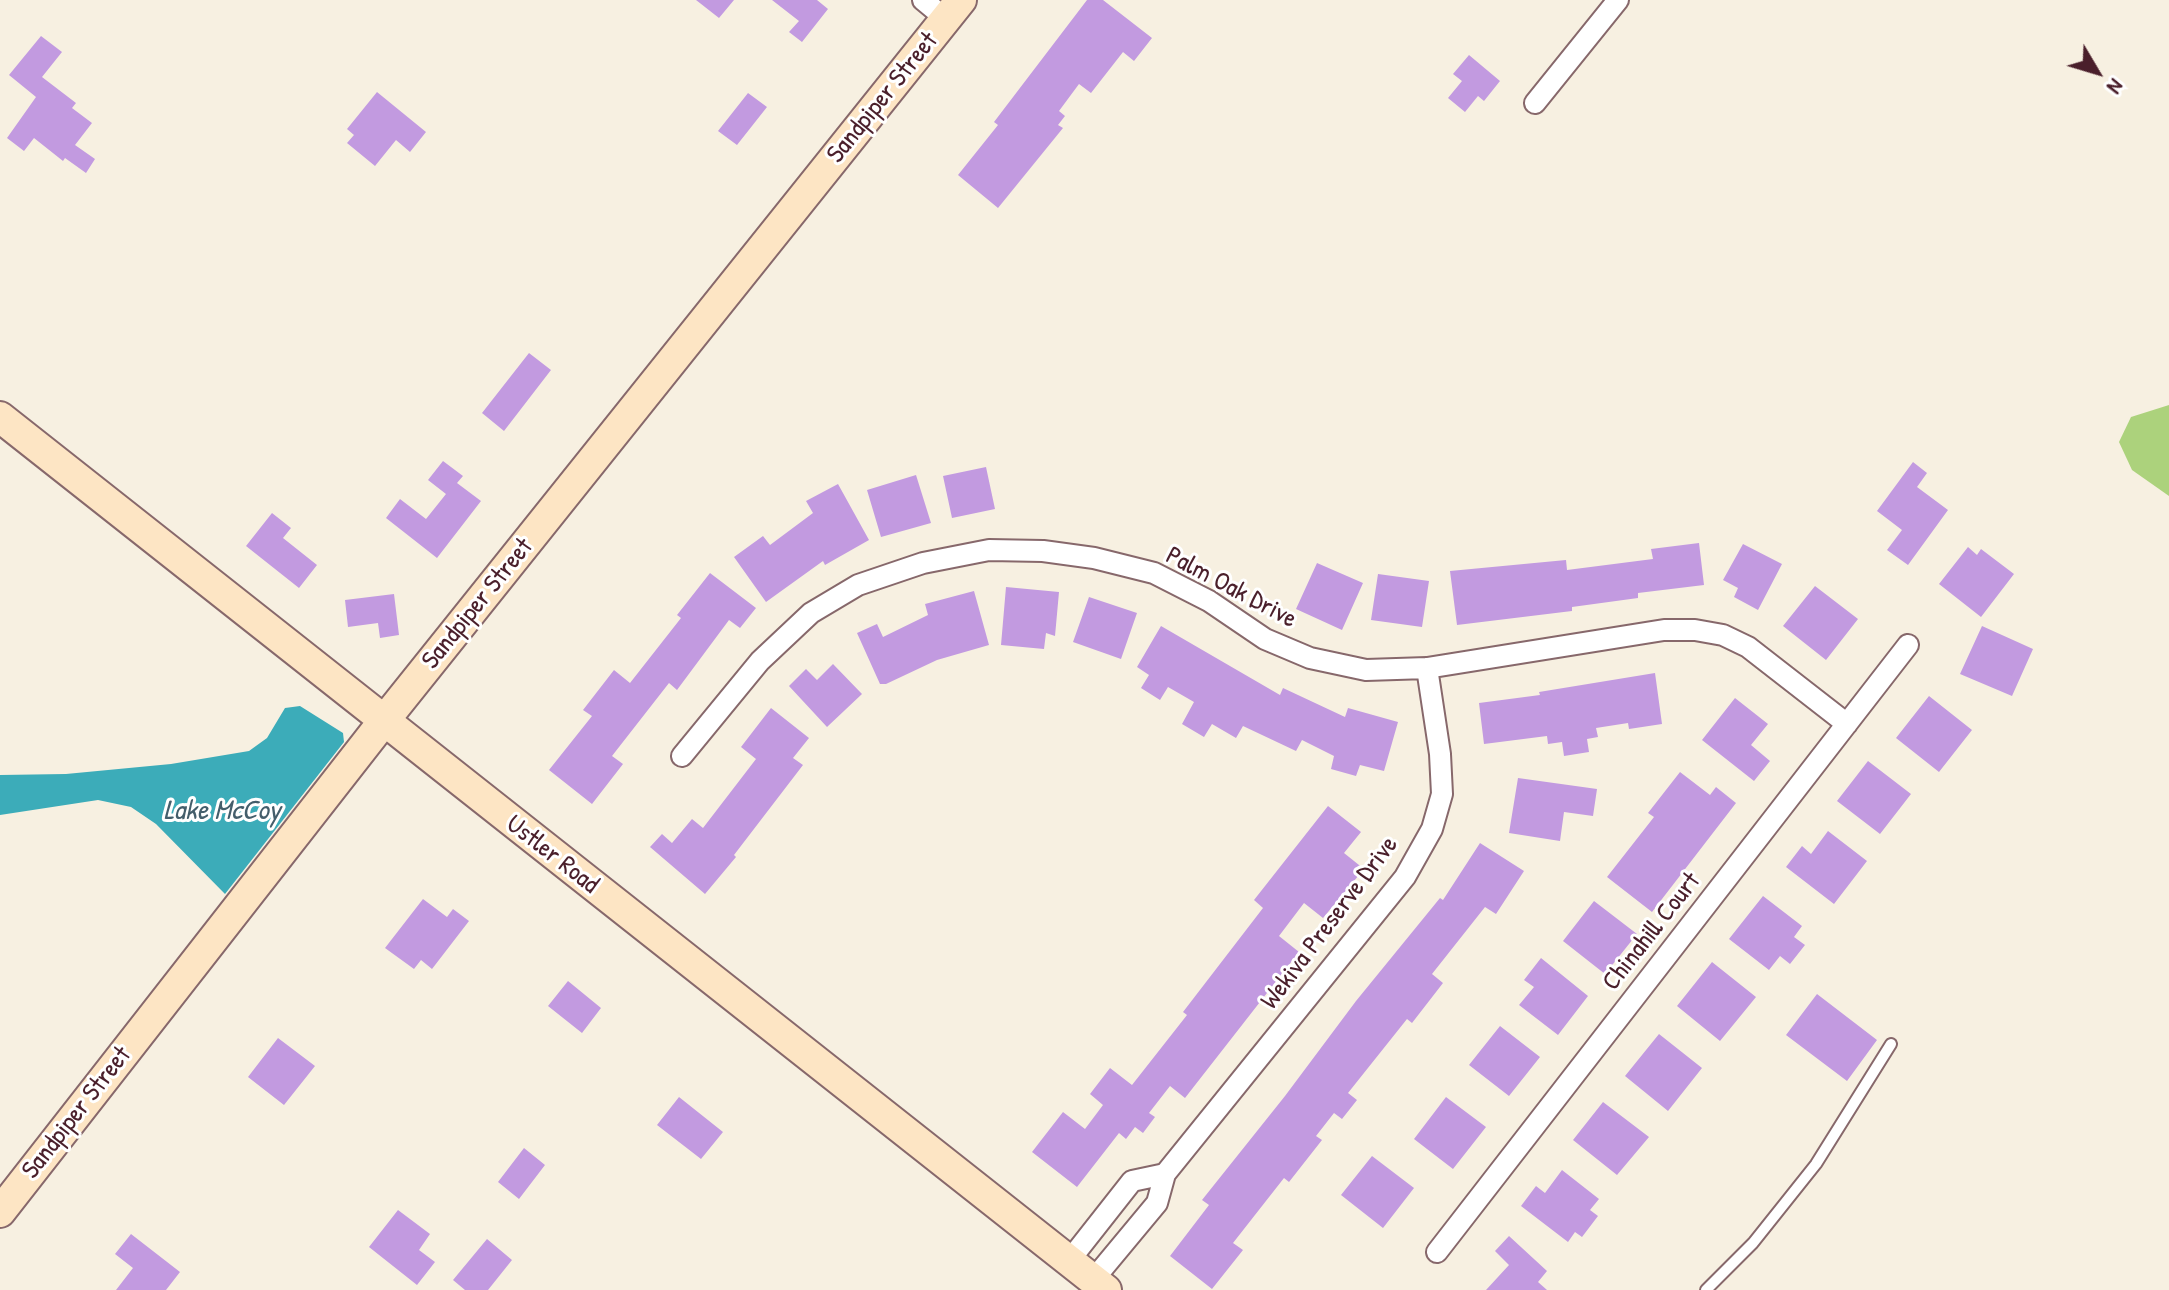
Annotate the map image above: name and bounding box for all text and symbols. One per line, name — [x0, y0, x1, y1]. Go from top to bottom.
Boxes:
street label: Sandpiper Street — [821, 26, 945, 170]
north arrow — [2057, 32, 2137, 112]
text: N — [2100, 73, 2131, 101]
street label: Sandpiper Street — [416, 532, 540, 676]
street label: Palm Oak Drive — [1160, 541, 1302, 635]
water label: Lake McCoy — [164, 795, 280, 829]
street label: Ustler Road — [499, 809, 605, 901]
street label: Wekiva Preserve Drive — [1255, 830, 1405, 1016]
street label: Chinahill Court — [1596, 867, 1708, 997]
street label: Sandpiper Street — [16, 1041, 138, 1185]

